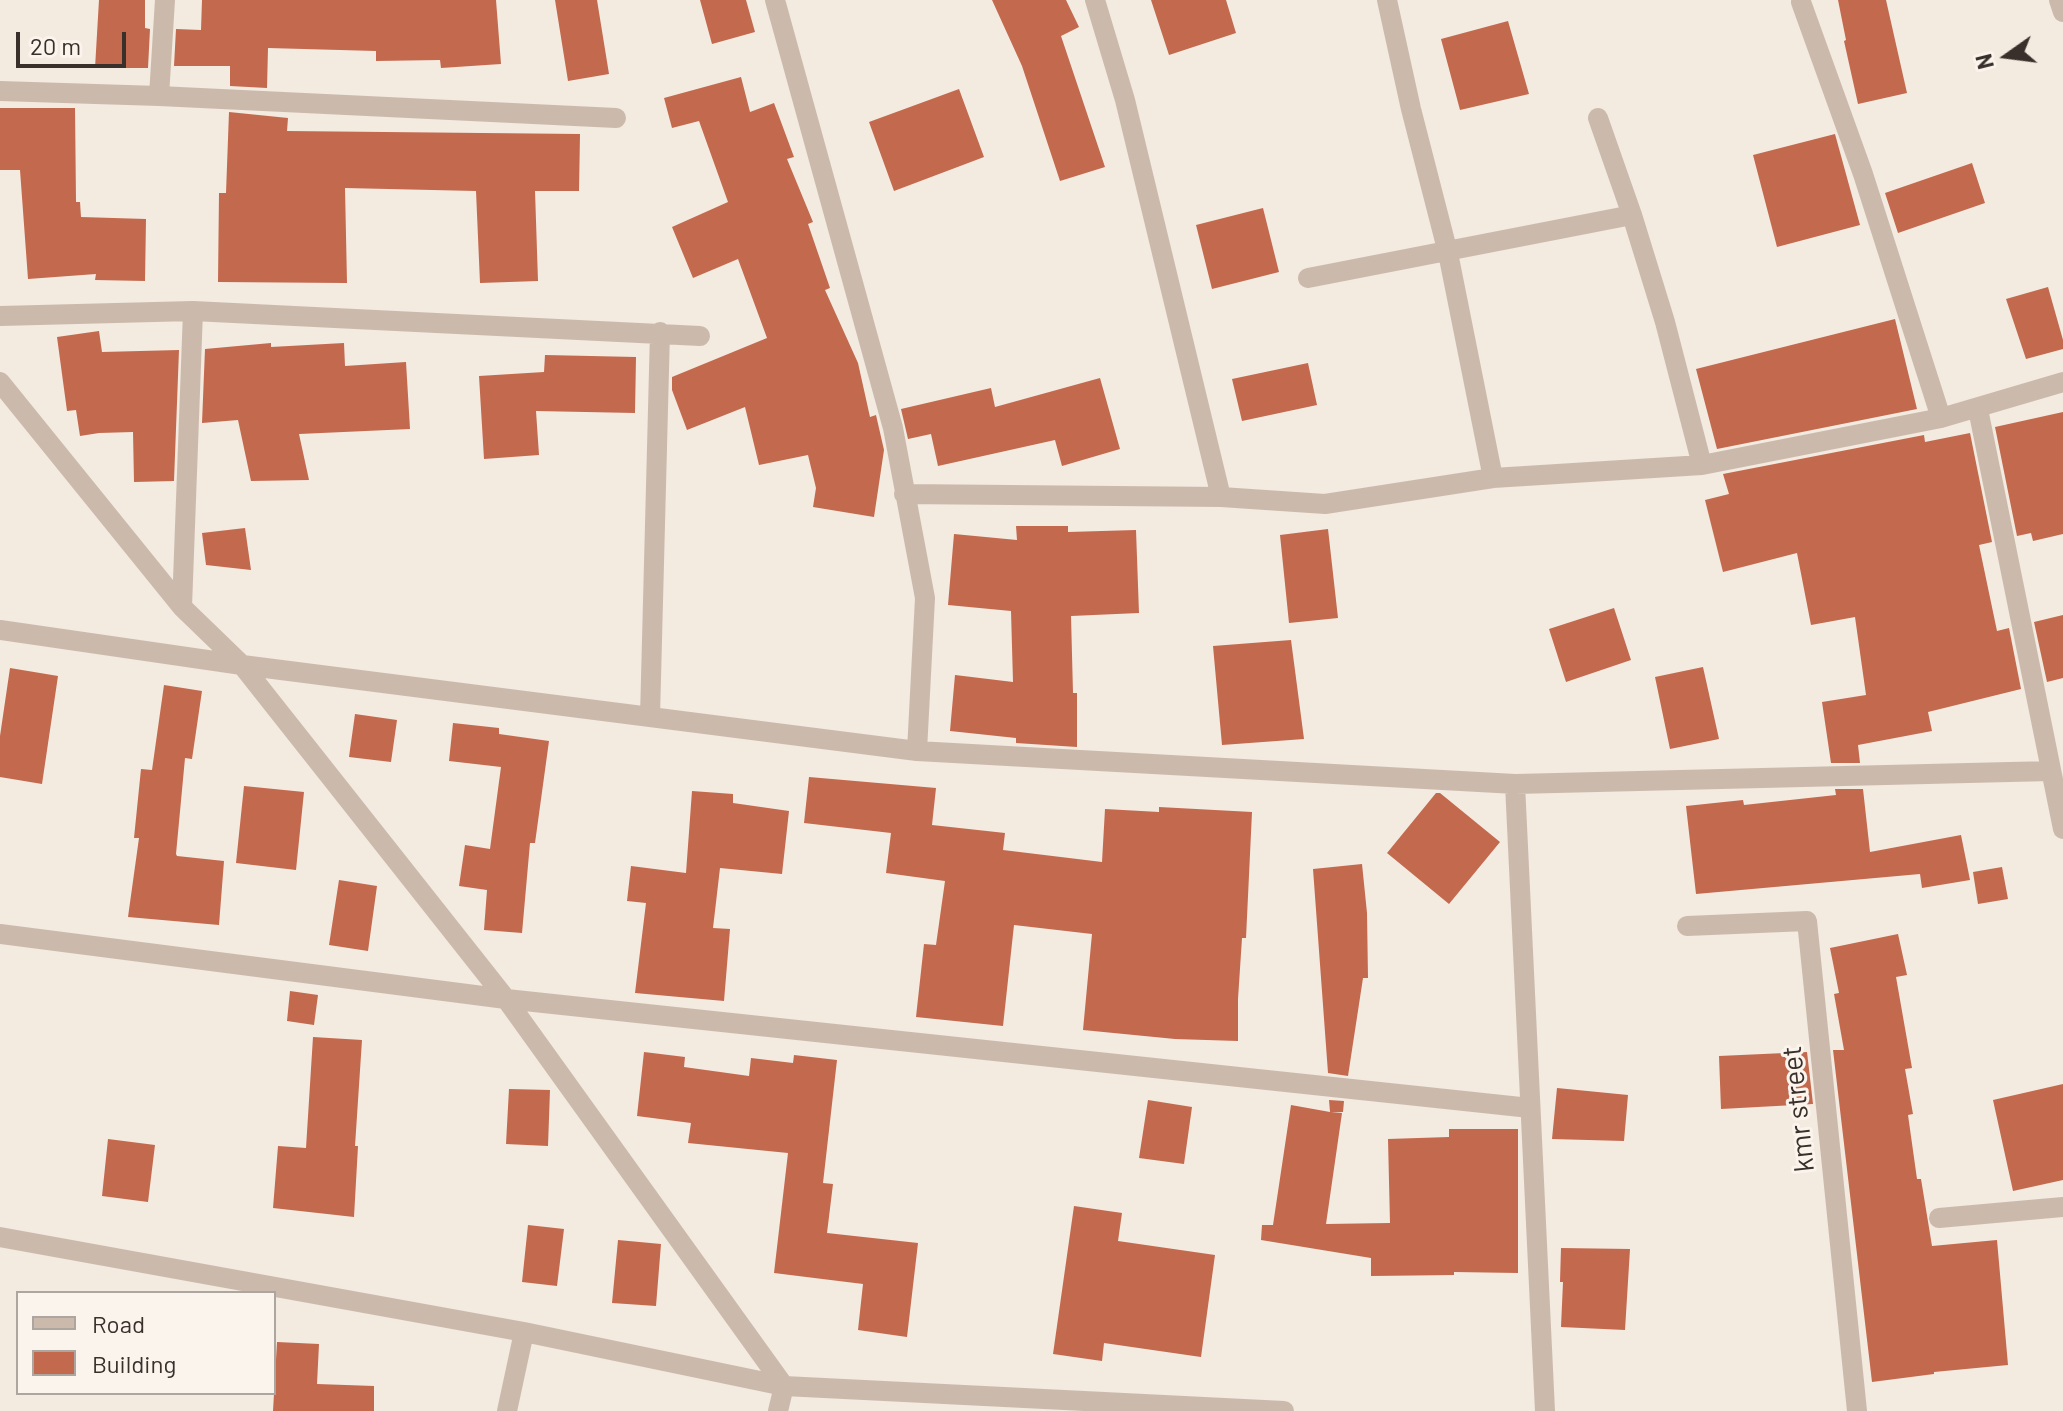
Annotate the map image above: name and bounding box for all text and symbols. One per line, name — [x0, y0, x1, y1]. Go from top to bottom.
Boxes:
scale bar — [20, 16, 130, 66]
north arrow — [1967, 16, 2047, 96]
text: 20 m — [30, 31, 81, 60]
text: N — [1969, 52, 1998, 72]
street label: kmr street — [1775, 1044, 1821, 1174]
legend — [16, 1291, 276, 1395]
text: Road — [92, 1309, 145, 1338]
text: Building — [92, 1349, 176, 1378]

